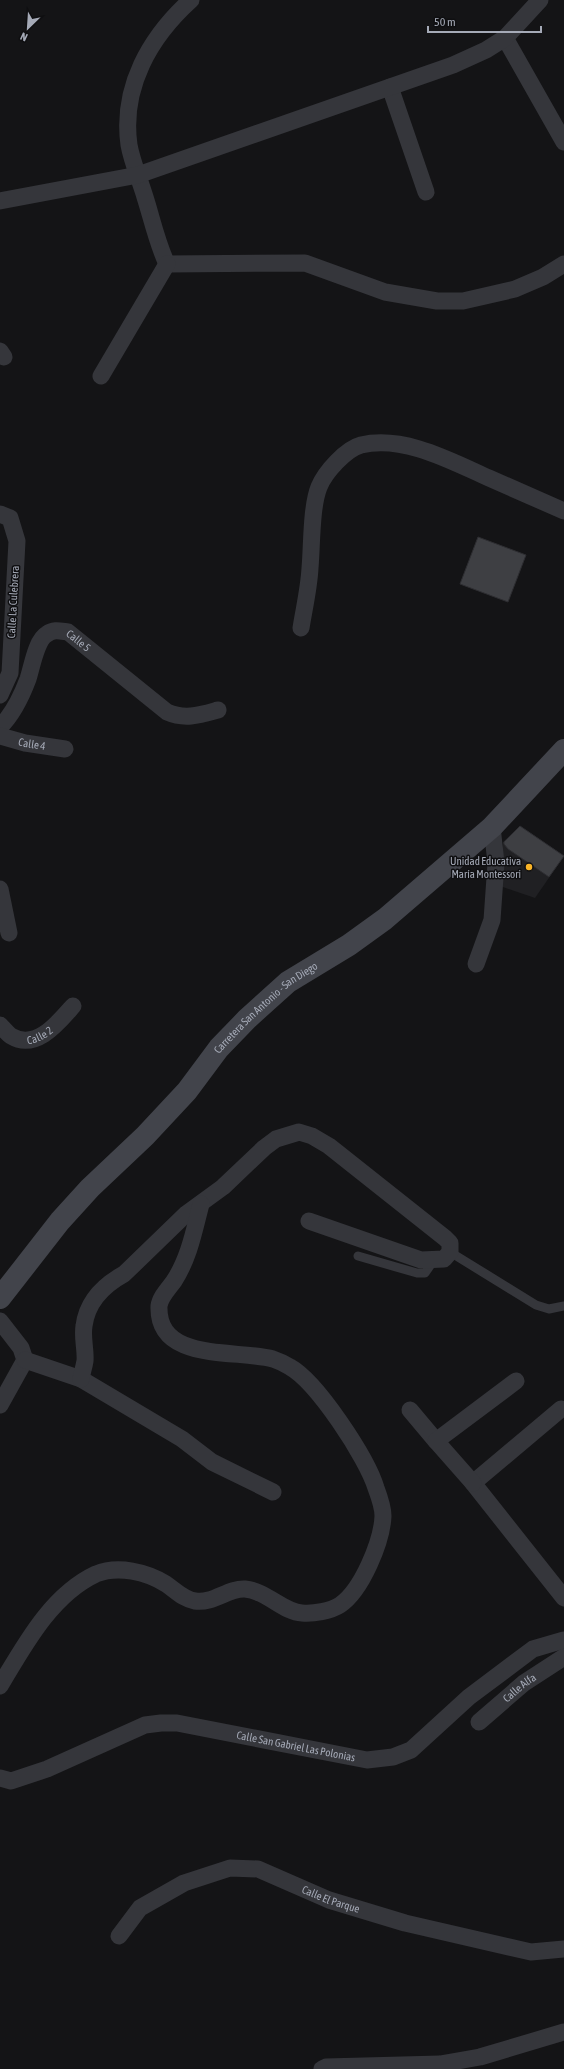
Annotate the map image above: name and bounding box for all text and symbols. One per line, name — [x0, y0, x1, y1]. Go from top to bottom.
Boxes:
north arrow — [8, 8, 48, 48]
scale bar — [428, 8, 541, 34]
text: 50 m — [434, 15, 456, 29]
text: N — [18, 30, 29, 44]
street label: Calle La Culebrera — [5, 565, 21, 639]
street label: Calle 5 — [64, 627, 93, 654]
street label: Calle 4 — [17, 735, 46, 752]
place label: Unidad Educativa María Montessori — [450, 855, 521, 880]
marker: Unidad Educativa María Montessori — [524, 862, 534, 872]
street label: Carretera San Antonio - San Diego — [211, 960, 320, 1056]
street label: Calle 2 — [26, 1024, 55, 1046]
street label: Calle Alfa — [500, 1671, 538, 1705]
street label: Calle San Gabriel Las Polonias — [236, 1729, 356, 1764]
street label: Calle El Parque — [300, 1883, 361, 1915]

